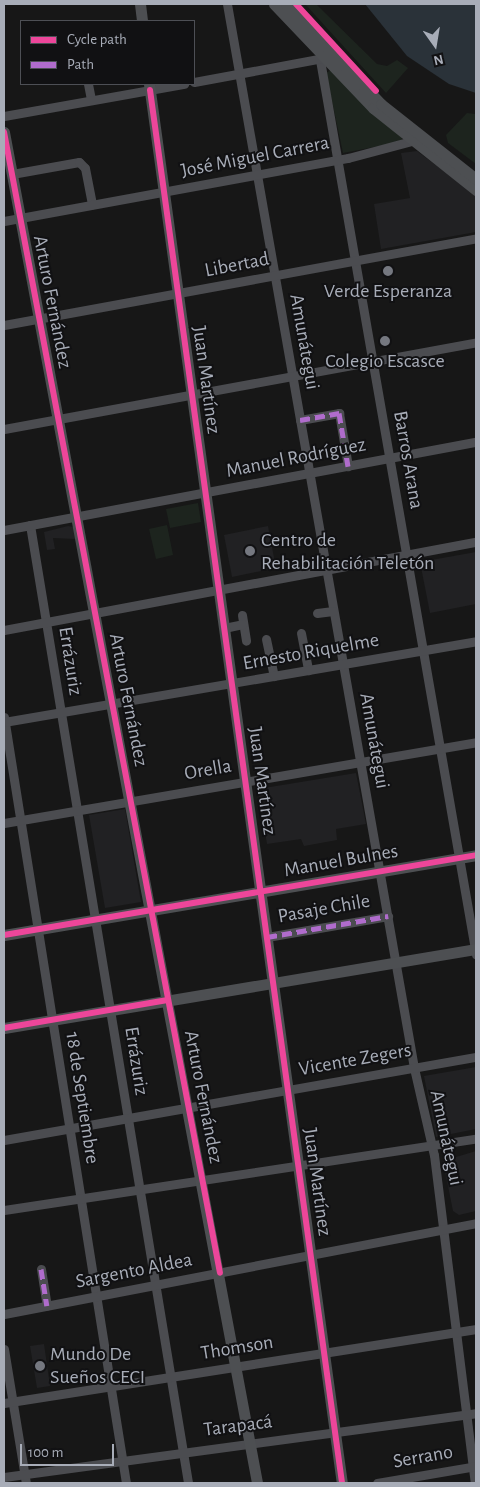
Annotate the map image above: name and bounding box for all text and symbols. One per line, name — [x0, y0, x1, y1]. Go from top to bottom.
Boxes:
legend — [20, 20, 195, 85]
north arrow — [410, 20, 460, 70]
text: Cycle path — [67, 32, 127, 47]
text: N — [432, 52, 445, 68]
text: Path — [67, 57, 94, 72]
street label: José Miguel Carrera — [179, 131, 331, 183]
street label: Arturo Fernández — [27, 233, 77, 371]
street label: Libertad — [203, 247, 271, 283]
marker: Verde Esperanza — [382, 265, 394, 277]
place label: Verde Esperanza — [324, 279, 452, 303]
street label: Amunátegui — [284, 292, 324, 392]
street label: Juan Martínez — [187, 324, 225, 436]
marker: Colegio Escasce — [379, 335, 391, 347]
place label: Colegio Escasce — [325, 349, 445, 373]
street label: Barros Arana — [388, 409, 428, 511]
street label: Manuel Rodríguez — [224, 433, 368, 483]
place label: Centro de Rehabilitación Teletón — [261, 528, 434, 575]
marker: Centro de Rehabilitación Teletón — [243, 544, 257, 558]
street label: Errázuriz — [53, 625, 87, 697]
street label: Ernesto Riquelme — [241, 628, 381, 676]
street label: Arturo Fernández — [103, 631, 153, 769]
street label: Amunátegui — [354, 691, 394, 791]
street label: Juan Martínez — [243, 725, 281, 837]
street label: Orella — [183, 754, 233, 786]
street label: Manuel Bulnes — [282, 839, 400, 883]
street label: Pasaje Chile — [276, 889, 372, 929]
street label: Errázuriz — [119, 1025, 153, 1097]
street label: Arturo Fernández — [178, 1028, 228, 1166]
street label: 18 de Septiembre — [60, 1030, 104, 1166]
street label: Vicente Zegers — [297, 1038, 413, 1082]
street label: Amunátegui — [424, 1088, 468, 1188]
street label: Juan Martínez — [298, 1126, 336, 1238]
street label: Sargento Aldea — [74, 1248, 194, 1294]
street label: Thomson — [199, 1330, 275, 1366]
place label: Mundo De Sueños CECI — [50, 1342, 145, 1389]
marker: Mundo De Sueños CECI — [34, 1360, 46, 1372]
street label: Tarapacá — [202, 1410, 274, 1442]
scale bar — [22, 1434, 116, 1466]
street label: Serrano — [391, 1440, 455, 1474]
text: 100 m — [28, 1445, 63, 1460]

